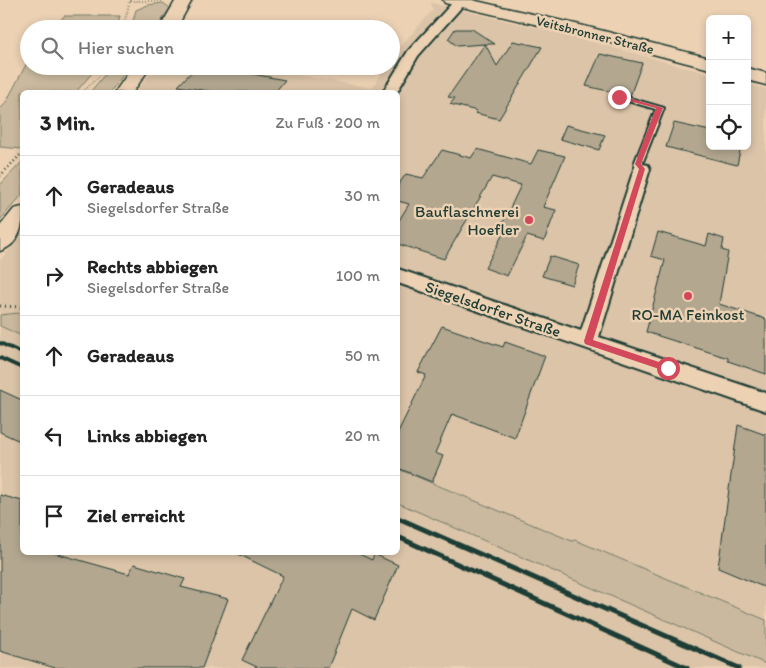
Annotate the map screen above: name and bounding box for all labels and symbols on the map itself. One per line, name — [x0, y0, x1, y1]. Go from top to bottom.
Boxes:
street label: Veitsbronner Straße — [534, 12, 656, 58]
route end — [608, 86, 631, 109]
place label: Bauflaschnerei Hoefler — [415, 202, 520, 239]
marker: Bauflaschnerei Hoefler — [523, 214, 535, 226]
street label: Siegelsdorfer Straße — [423, 277, 563, 341]
marker: RO-MA Feinkost — [682, 290, 694, 302]
place label: RO-MA Feinkost — [632, 305, 744, 324]
route start — [657, 357, 680, 380]

